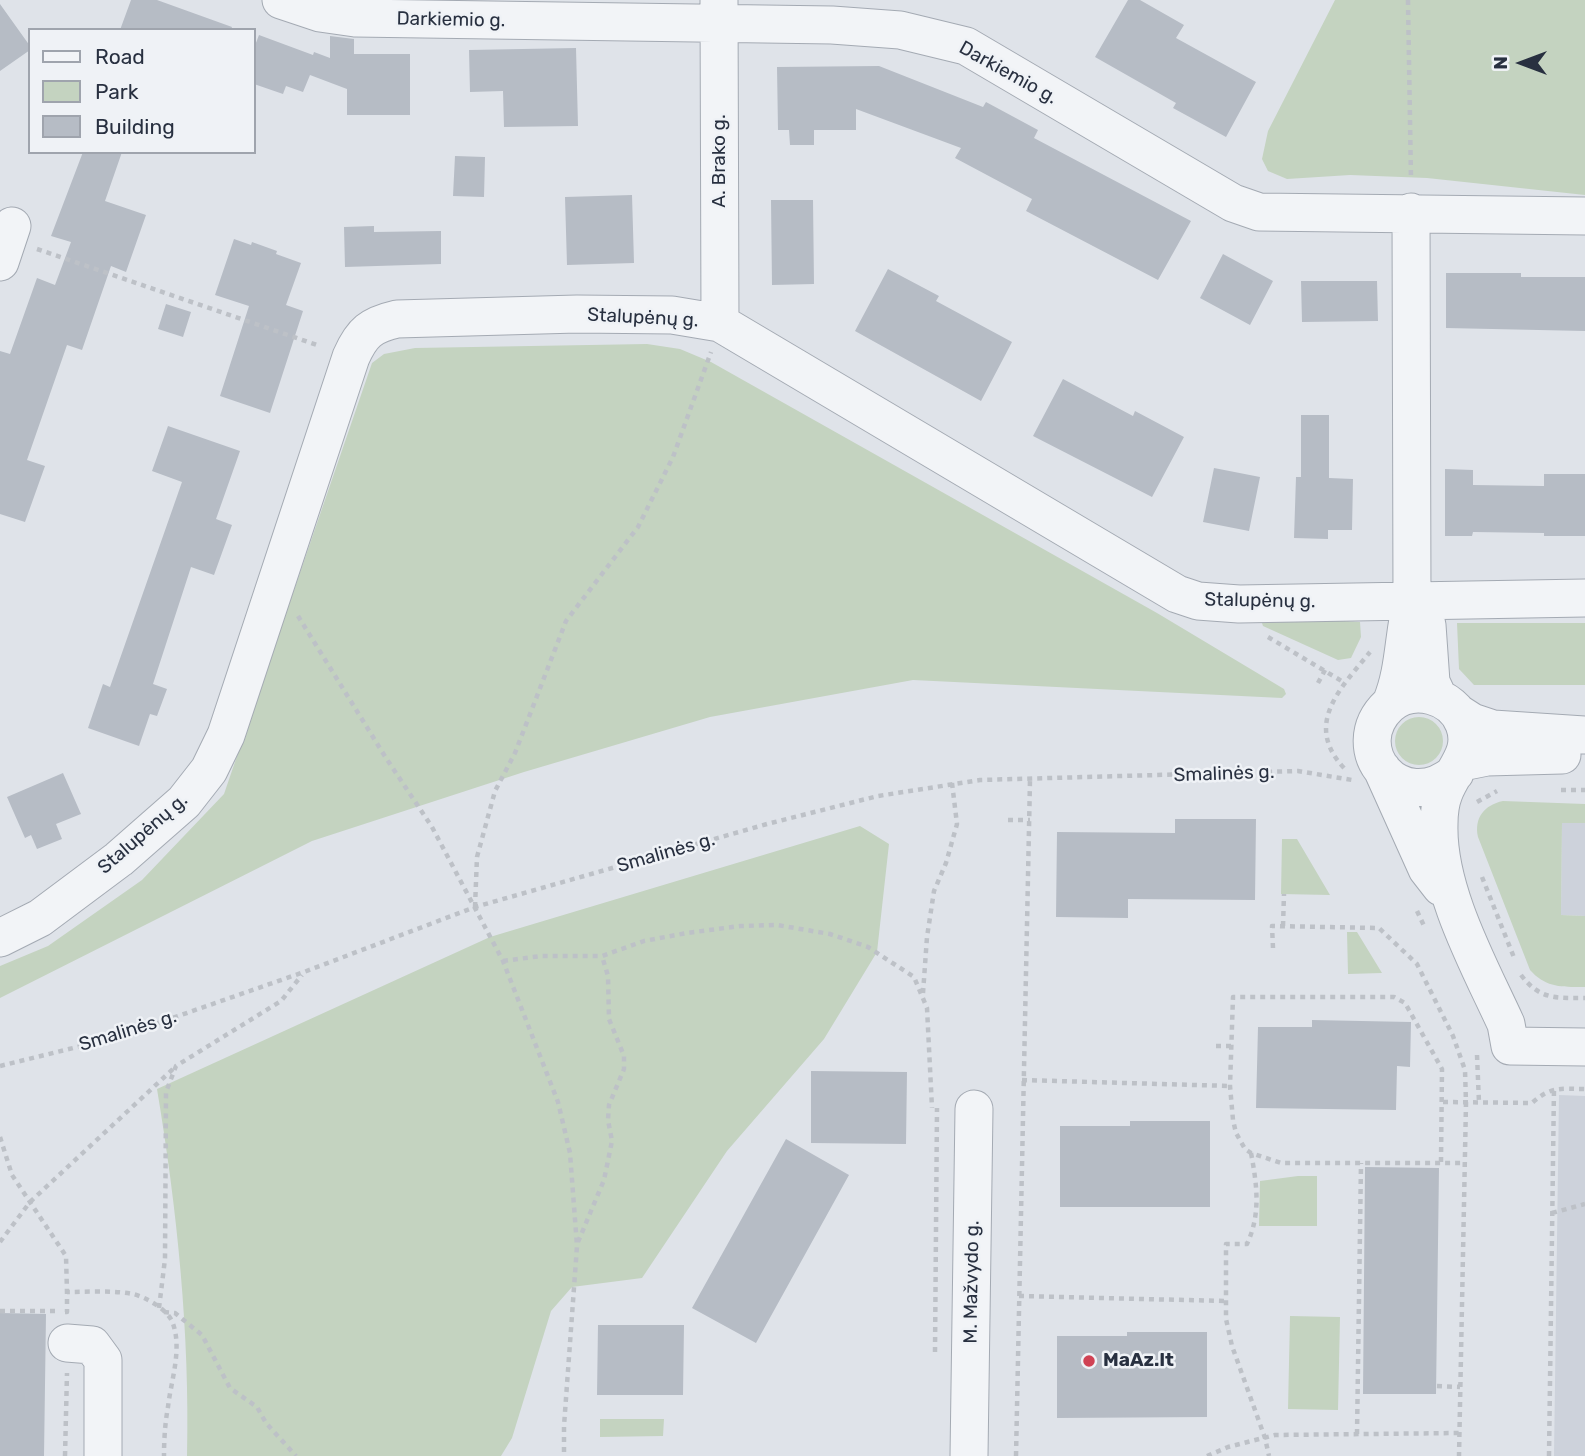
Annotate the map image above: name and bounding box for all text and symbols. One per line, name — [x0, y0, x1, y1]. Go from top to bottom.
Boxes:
street label: Darkiemio g. — [396, 8, 506, 32]
legend — [28, 28, 256, 154]
north arrow — [1487, 28, 1557, 98]
street label: Darkiemio g. — [955, 37, 1061, 109]
text: Road — [95, 44, 145, 69]
text: N — [1489, 56, 1512, 70]
text: Park — [95, 79, 139, 104]
text: Building — [95, 114, 175, 139]
street label: A. Brako g. — [709, 114, 731, 208]
street label: Stalupėnų g. — [587, 304, 699, 332]
street label: Stalupėnų g. — [1204, 589, 1316, 613]
street label: Smalinės g. — [1173, 761, 1275, 787]
street label: Stalupėnų g. — [93, 789, 193, 879]
street label: Smalinės g. — [614, 828, 718, 878]
street label: Smalinės g. — [76, 1005, 180, 1057]
street label: M. Mažvydo g. — [960, 1220, 984, 1344]
place label: MaAz.lt — [1103, 1350, 1174, 1372]
marker: MaAz.lt — [1081, 1353, 1097, 1369]

